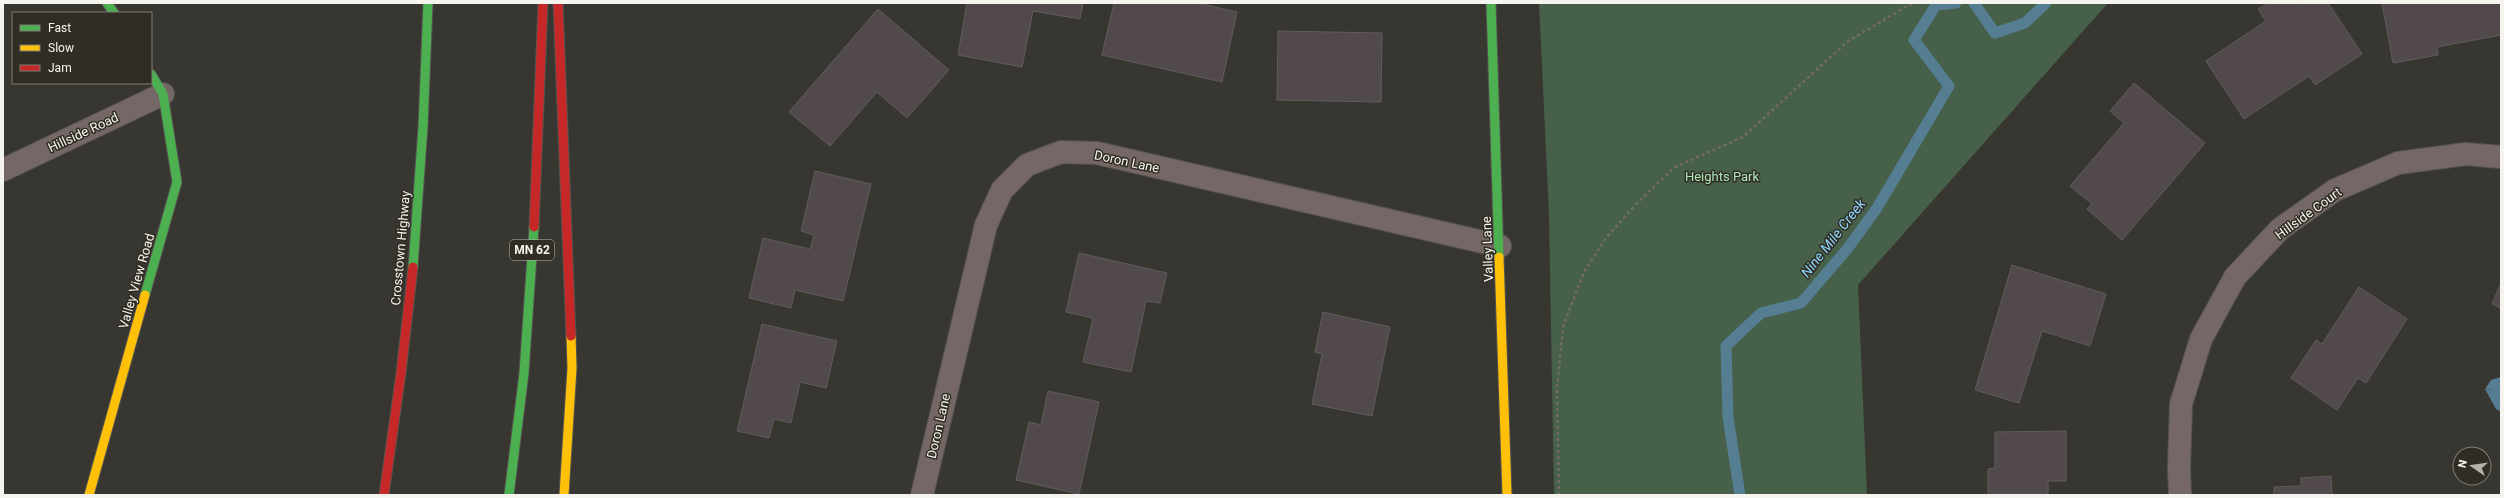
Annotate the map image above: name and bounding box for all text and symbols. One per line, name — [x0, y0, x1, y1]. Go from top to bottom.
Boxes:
legend — [12, 12, 152, 84]
text: Fast — [48, 21, 71, 35]
text: Slow — [48, 41, 74, 55]
text: Jam — [48, 61, 72, 75]
street label: Hillside Road — [46, 110, 121, 155]
street label: Doron Lane — [1093, 147, 1161, 176]
park label: Heights Park — [1685, 169, 1759, 184]
street label: Hillside Court — [2272, 184, 2344, 242]
street label: Crosstown Highway — [388, 190, 413, 306]
water label: Nine Mile Creek — [1798, 195, 1869, 280]
street label: Valley Lane — [1479, 216, 1496, 282]
street label: Valley View Road — [116, 232, 157, 331]
road number: MN 62 — [510, 240, 554, 260]
street label: Doron Lane — [924, 392, 953, 460]
north arrow — [2452, 446, 2492, 486]
text: N — [2456, 458, 2470, 469]

